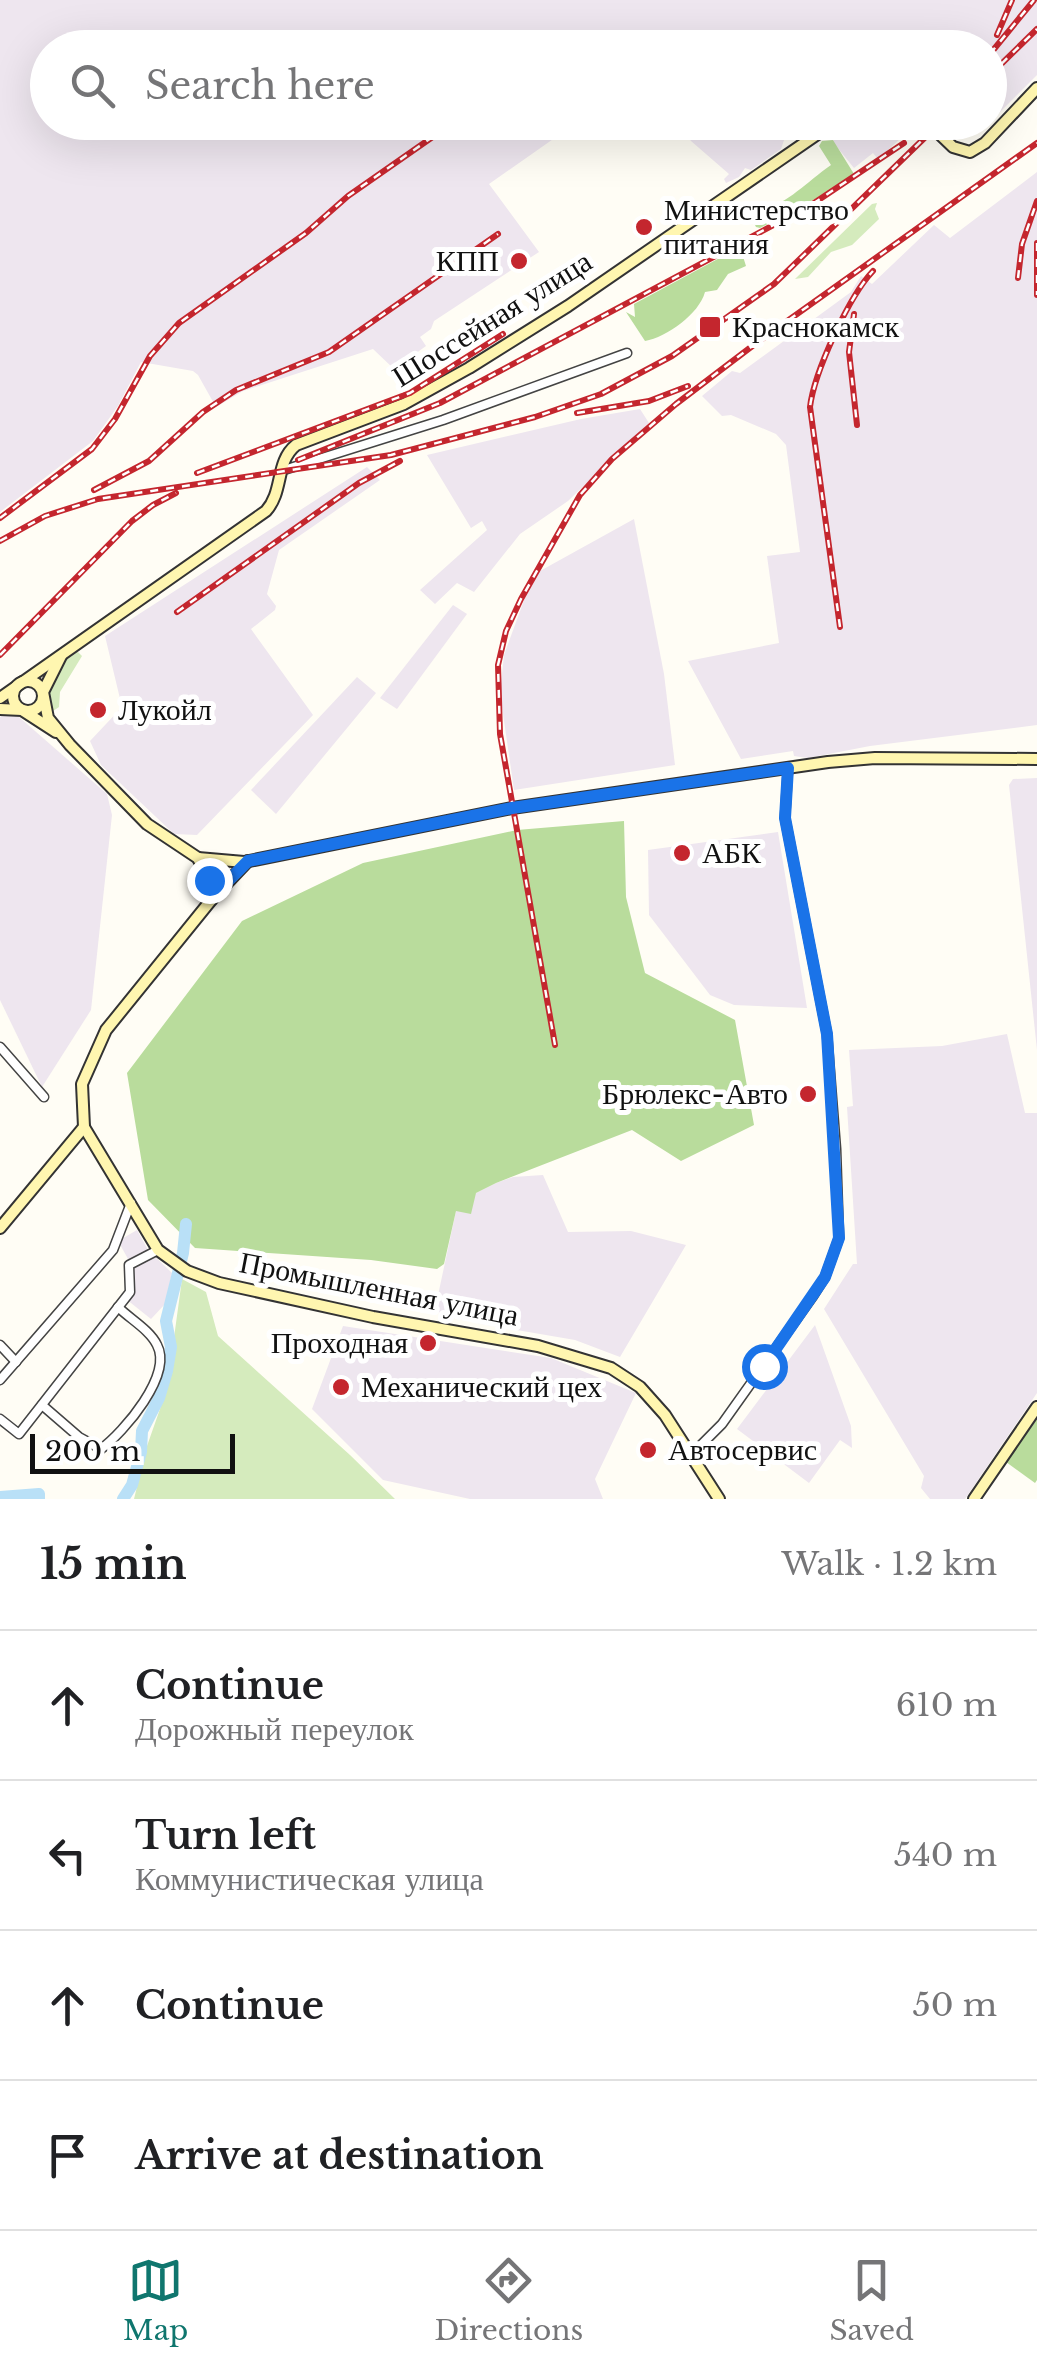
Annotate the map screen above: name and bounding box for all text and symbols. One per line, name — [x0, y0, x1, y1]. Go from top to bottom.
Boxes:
search box — [30, 30, 1007, 140]
icon: search — [65, 58, 120, 113]
text: Search here — [145, 62, 375, 109]
place label: Министерство питания — [664, 191, 849, 262]
marker: Министерство питания — [633, 216, 655, 238]
street label: Шоссейная улица — [385, 242, 598, 395]
place label: КПП — [436, 242, 499, 279]
marker: КПП — [508, 250, 530, 272]
place label: Краснокамск — [732, 308, 899, 345]
marker: Краснокамск — [697, 314, 723, 340]
place label: Лукойл — [118, 691, 212, 728]
marker: Лукойл — [87, 699, 109, 721]
place label: АБК — [702, 834, 762, 871]
marker: АБК — [671, 842, 693, 864]
route end — [187, 858, 233, 904]
place label: Брюлекс-Авто — [602, 1075, 788, 1112]
marker: Брюлекс-Авто — [797, 1083, 819, 1105]
street label: Промышленная улица — [236, 1243, 522, 1334]
place label: Проходная — [271, 1324, 408, 1361]
marker: Проходная — [417, 1332, 439, 1354]
route start — [742, 1344, 788, 1390]
place label: Механический цех — [361, 1368, 602, 1405]
marker: Механический цех — [330, 1376, 352, 1398]
scale bar — [30, 1429, 235, 1474]
place label: Автосервис — [668, 1431, 817, 1468]
text: 200 m — [45, 1434, 140, 1469]
marker: Автосервис — [637, 1439, 659, 1461]
text: 15 min — [40, 1538, 187, 1590]
text: Walk · 1.2 km — [782, 1544, 997, 1584]
text: Continue — [135, 1662, 324, 1709]
icon: ahead — [40, 1678, 95, 1733]
text: 610 m — [896, 1685, 997, 1725]
text: Дорожный переулок — [135, 1709, 414, 1749]
text: Turn left — [135, 1812, 316, 1859]
icon: left — [40, 1828, 95, 1883]
text: 540 m — [894, 1835, 997, 1875]
text: Коммунистическая улица — [135, 1859, 484, 1899]
icon: ahead — [40, 1978, 95, 2033]
text: Continue — [135, 1982, 324, 2029]
text: 50 m — [912, 1985, 997, 2025]
icon: arrive — [40, 2128, 95, 2183]
text: Arrive at destination — [135, 2132, 544, 2179]
tab: Map — [123, 2253, 188, 2348]
tab: Directions — [434, 2253, 583, 2348]
tab: Saved — [829, 2253, 914, 2348]

